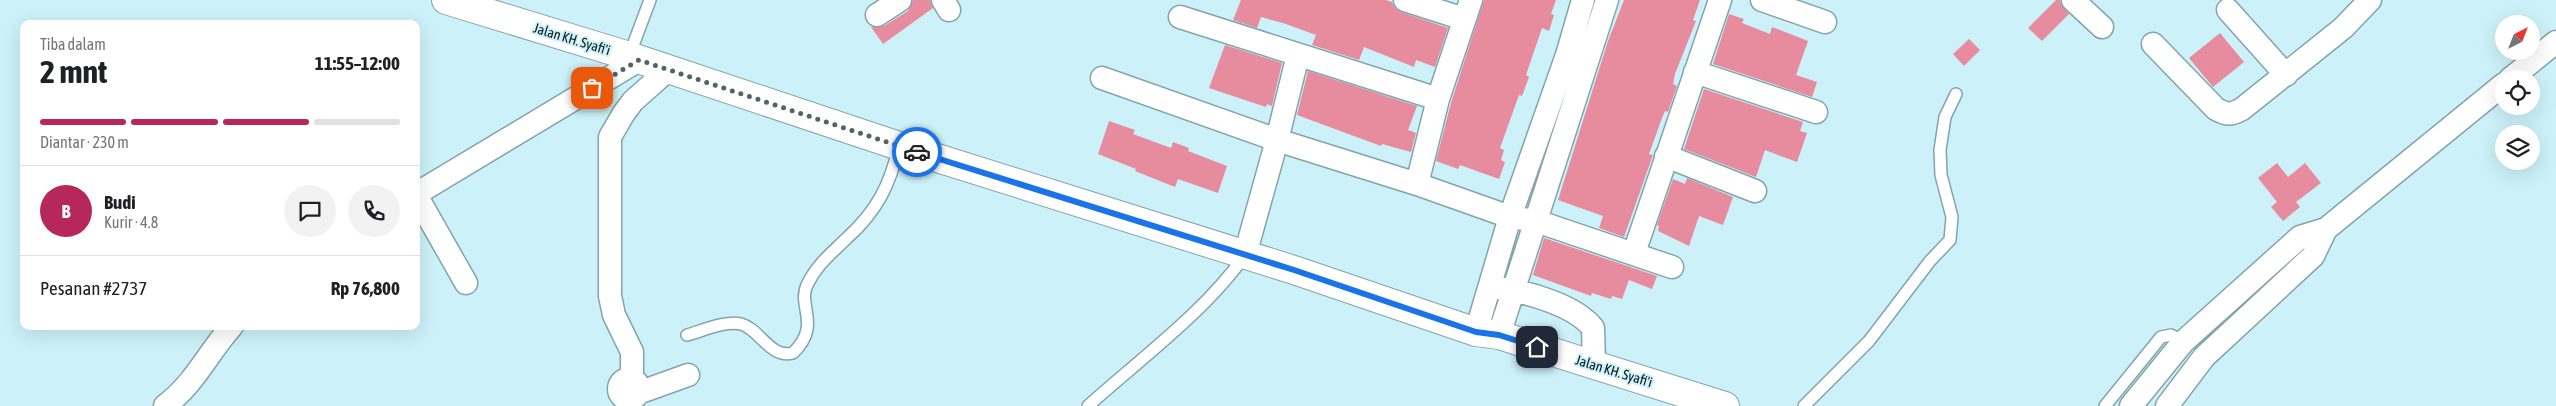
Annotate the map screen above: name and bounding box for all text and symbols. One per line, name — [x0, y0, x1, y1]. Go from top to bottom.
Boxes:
north arrow — [2495, 15, 2540, 60]
map controls — [2495, 15, 2540, 170]
street label: Jalan KH. Syafi'i — [531, 20, 613, 58]
text: Tiba dalam — [40, 35, 106, 53]
text: 11:55–12:00 — [315, 52, 400, 74]
text: 2 mnt — [40, 53, 107, 90]
pin — [571, 67, 613, 109]
button: locate — [2495, 70, 2540, 115]
icon: bag — [578, 74, 606, 102]
button: layers — [2495, 125, 2540, 170]
courier — [892, 127, 942, 177]
text: Diantar · 230 m — [40, 133, 129, 151]
icon: car — [903, 138, 931, 166]
button: chat — [284, 185, 336, 237]
button: phone — [348, 185, 400, 237]
text: Budi — [104, 191, 136, 213]
text: B — [61, 200, 71, 222]
text: Kurir · 4.8 — [104, 213, 158, 231]
text: Pesanan #2737 — [40, 277, 147, 299]
text: Rp 76,800 — [331, 277, 400, 299]
pin — [1516, 326, 1558, 368]
icon: home — [1523, 333, 1551, 361]
street label: Jalan KH. Syafi'i — [1573, 352, 1655, 390]

